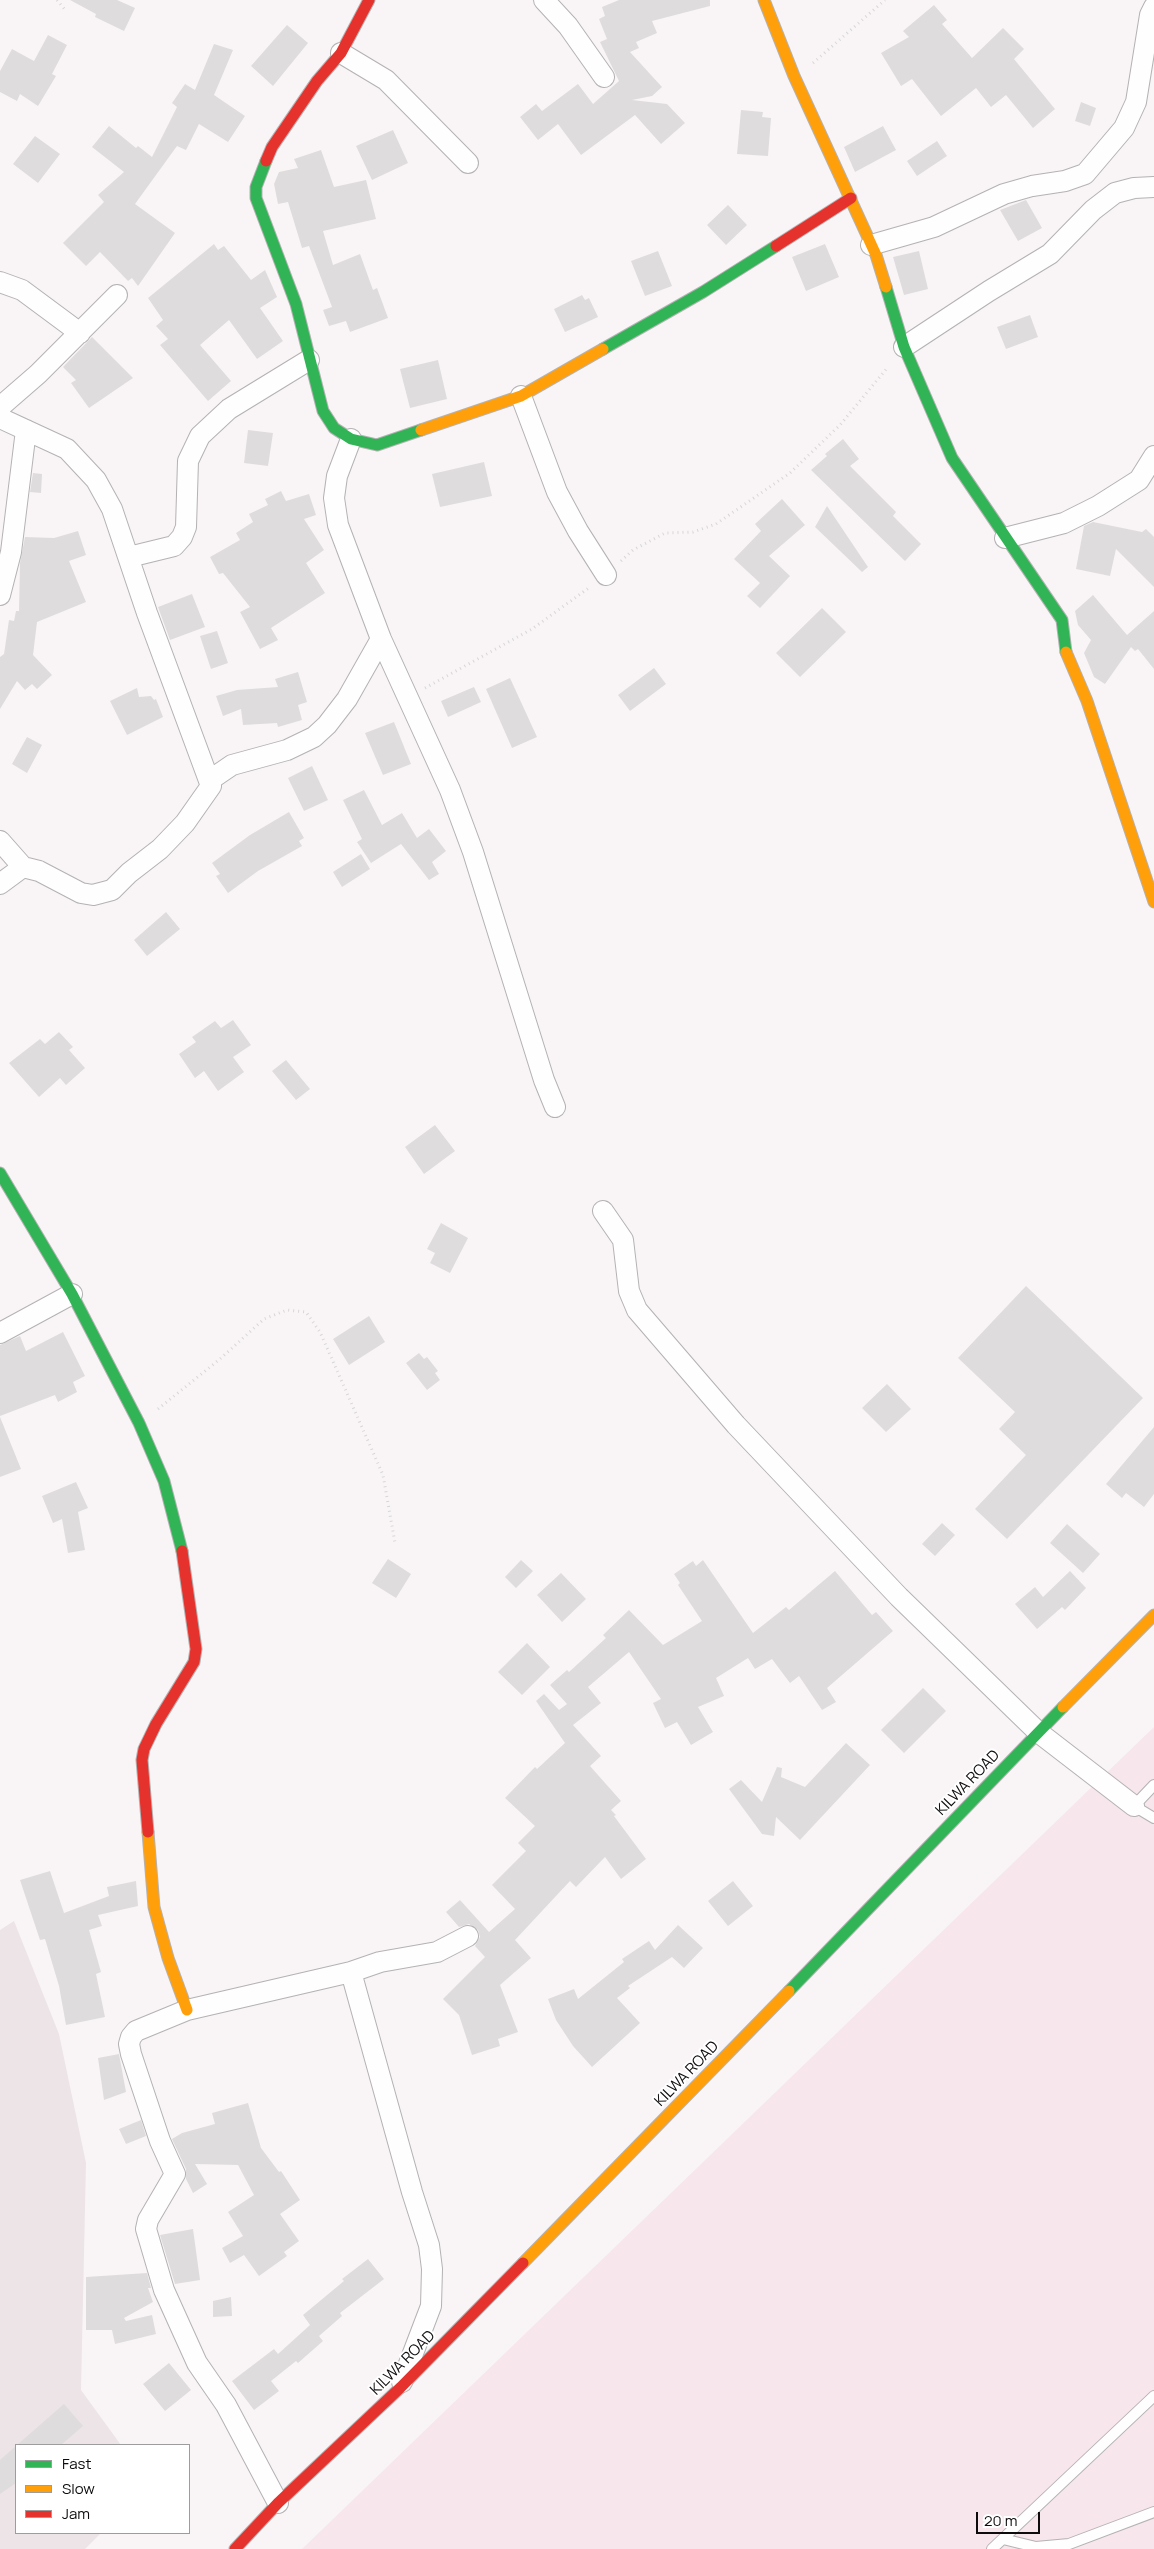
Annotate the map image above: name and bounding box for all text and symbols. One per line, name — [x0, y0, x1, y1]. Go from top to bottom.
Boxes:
street label: KILWA ROAD — [932, 1747, 1004, 1819]
street label: KILWA ROAD — [651, 2038, 723, 2110]
street label: KILWA ROAD — [367, 2327, 439, 2399]
legend — [15, 2444, 190, 2534]
text: Fast — [62, 2453, 91, 2474]
text: Slow — [62, 2478, 95, 2499]
scale bar — [979, 2502, 1043, 2534]
text: Jam — [62, 2503, 90, 2524]
text: 20 m — [984, 2510, 1017, 2531]

